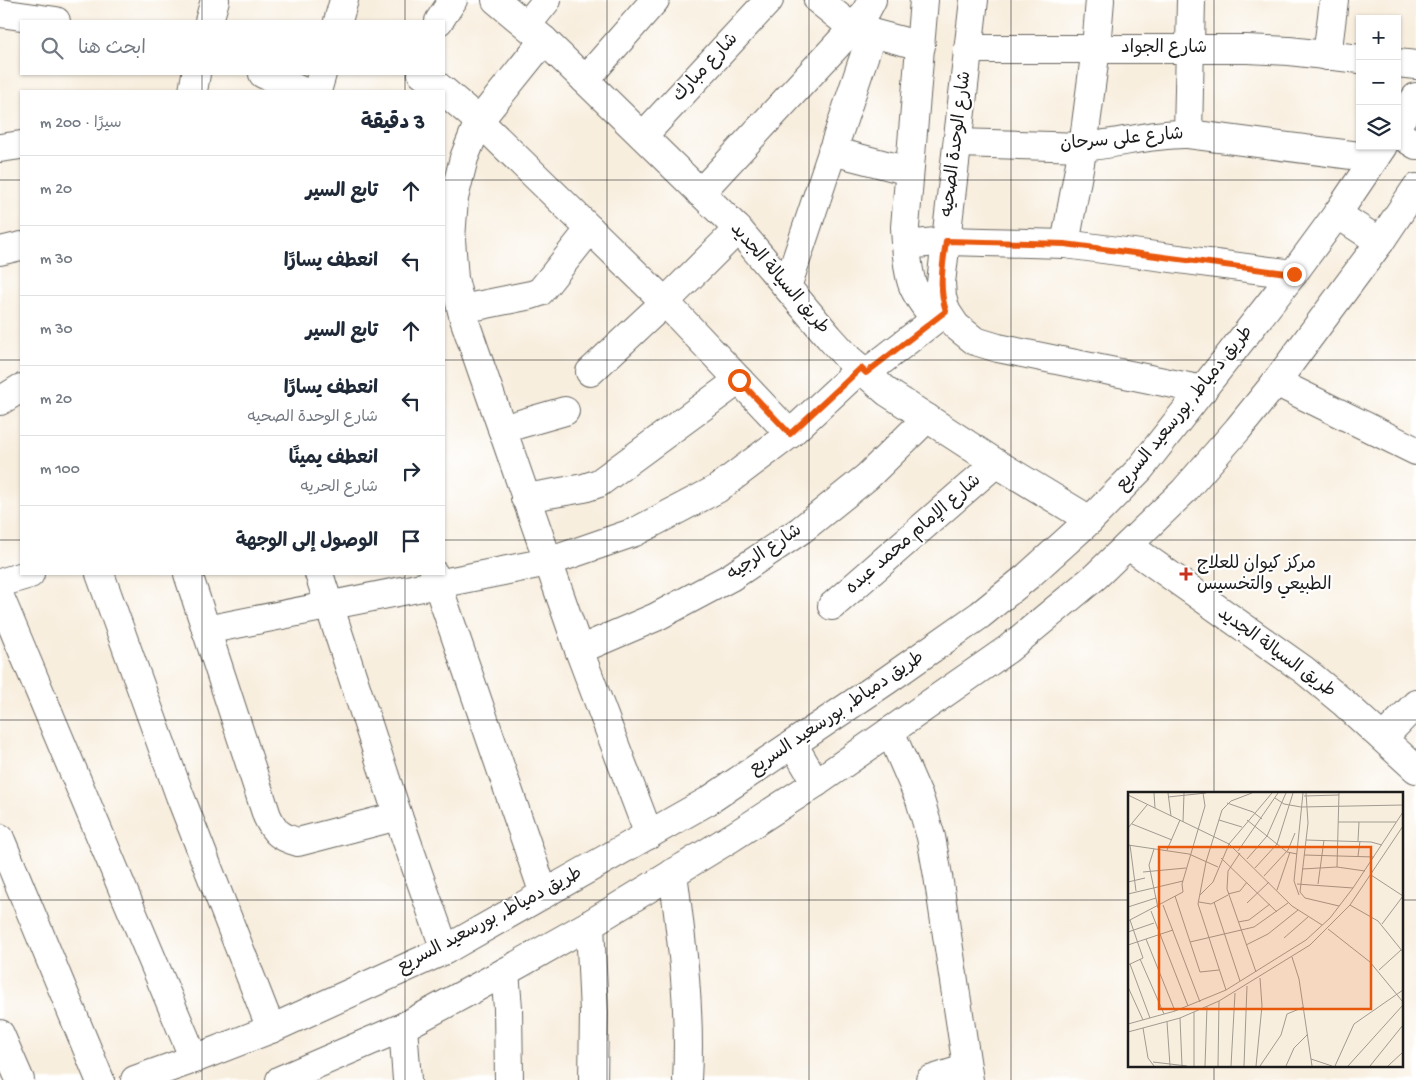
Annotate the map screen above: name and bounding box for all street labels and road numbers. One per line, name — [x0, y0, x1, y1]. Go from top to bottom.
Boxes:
street label: شارع مبارك — [669, 29, 743, 107]
street label: شارع الجواد — [1121, 38, 1207, 59]
street label: شارع الوحدة الصحيه — [938, 70, 976, 218]
street label: شارع على سرحان — [1059, 124, 1185, 156]
street label: طريق السيالة الجديد — [725, 219, 833, 339]
street label: طريق دمياط, بورسعيد السريع — [1112, 322, 1258, 496]
street label: شارع الإمام محمد عبده — [842, 471, 987, 600]
street label: شارع الرجيه — [724, 520, 806, 586]
street label: طريق السيالة الجديد — [1213, 603, 1339, 703]
street label: طريق دمياط, بورسعيد السريع — [746, 648, 928, 780]
street label: طريق دمياط, بورسعيد السريع — [394, 863, 586, 979]

